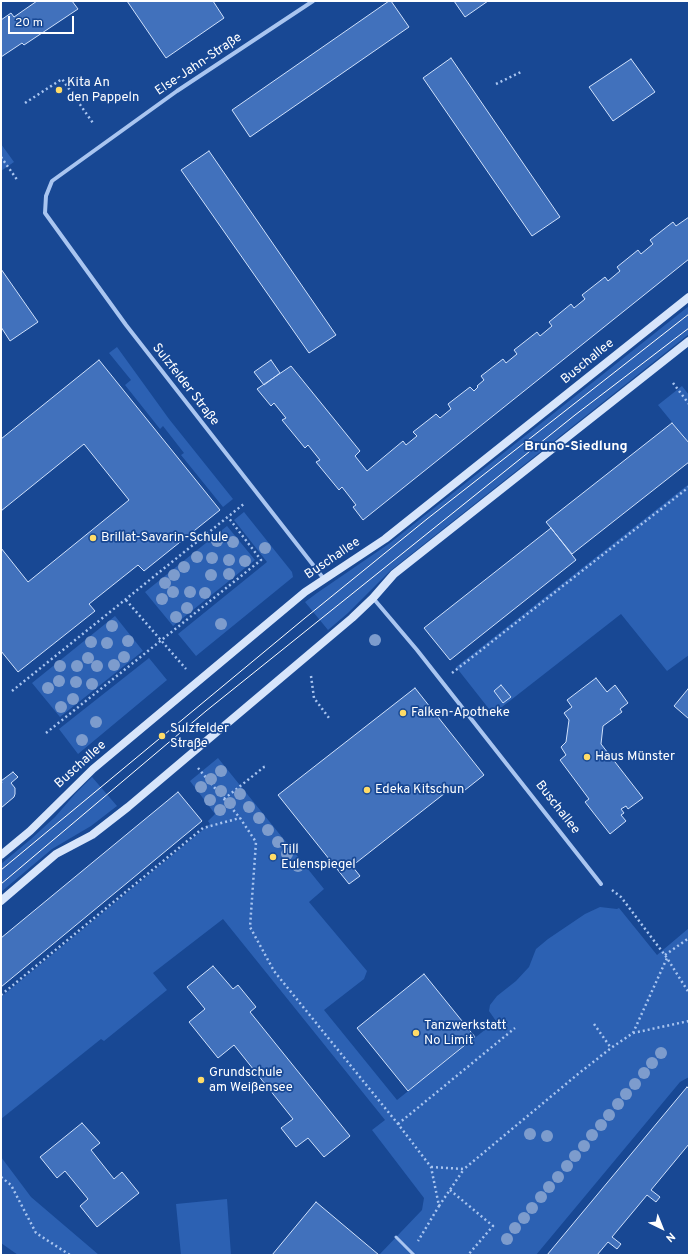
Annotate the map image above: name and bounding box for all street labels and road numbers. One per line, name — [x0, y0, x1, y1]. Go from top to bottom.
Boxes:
street label: Else-Jahn-Straße — [153, 30, 245, 100]
street label: Buschallee — [558, 336, 618, 388]
street label: Sulzfelder Straße — [148, 341, 222, 429]
street label: Buschallee — [302, 535, 364, 583]
street label: Buschallee — [52, 738, 110, 792]
street label: Buschallee — [531, 778, 583, 838]

